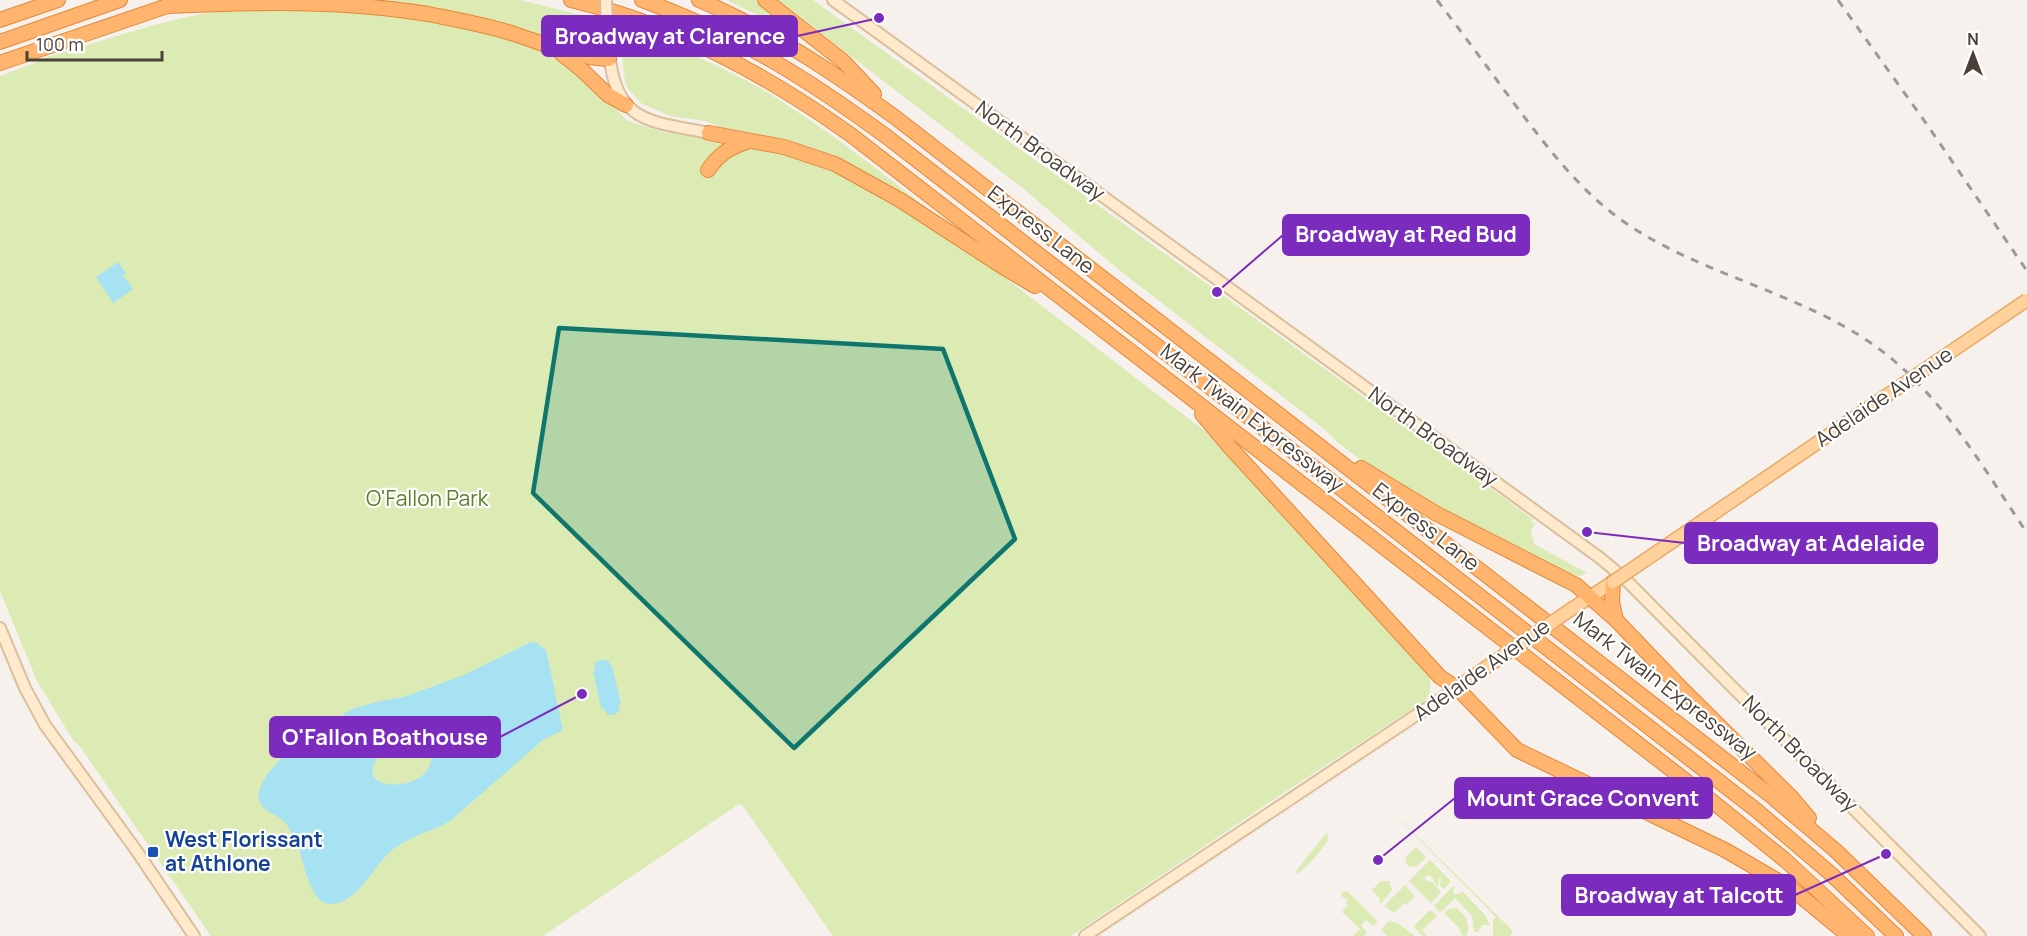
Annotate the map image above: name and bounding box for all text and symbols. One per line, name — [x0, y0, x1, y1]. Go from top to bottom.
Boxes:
callout: Broadway at Clarence — [542, 16, 797, 56]
text: Broadway at Clarence — [555, 21, 785, 51]
scale bar — [27, 24, 162, 62]
north arrow — [1943, 24, 2003, 84]
text: N — [1967, 28, 1979, 50]
text: 100 m — [36, 32, 84, 56]
street label: North Broadway — [970, 94, 1111, 207]
street label: Express Lane — [982, 179, 1101, 280]
callout: Broadway at Red Bud — [1283, 215, 1529, 255]
text: Broadway at Red Bud — [1295, 219, 1517, 249]
street label: Mark Twain Expressway — [1155, 337, 1350, 498]
street label: Adelaide Avenue — [1809, 340, 1958, 453]
street label: North Broadway — [1363, 380, 1504, 493]
street label: Express Lane — [1367, 476, 1486, 577]
park label: O'Fallon Park — [366, 484, 489, 512]
callout: Broadway at Adelaide — [1685, 523, 1937, 563]
text: Broadway at Adelaide — [1697, 528, 1925, 558]
street label: Mark Twain Expressway — [1568, 605, 1763, 766]
street label: Adelaide Avenue — [1408, 612, 1555, 727]
street label: North Broadway — [1736, 689, 1865, 818]
callout: O'Fallon Boathouse — [270, 717, 500, 757]
text: O'Fallon Boathouse — [282, 722, 488, 752]
callout: Mount Grace Convent — [1455, 778, 1712, 818]
text: Mount Grace Convent — [1467, 783, 1699, 813]
place label: West Florissant at Athlone — [165, 825, 323, 877]
marker: West Florissant at Athlone — [146, 845, 160, 859]
callout: Broadway at Talcott — [1562, 875, 1795, 915]
text: Broadway at Talcott — [1575, 880, 1783, 910]

